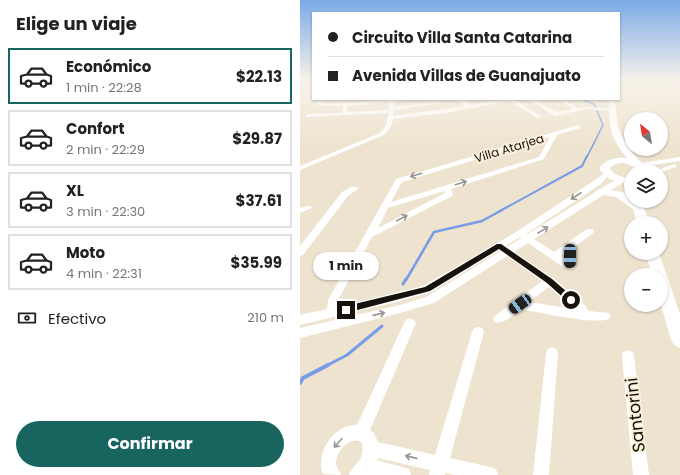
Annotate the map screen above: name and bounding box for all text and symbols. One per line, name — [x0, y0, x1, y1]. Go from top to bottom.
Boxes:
text: Elige un viaje — [16, 11, 137, 36]
text: Circuito Villa Santa Catarina — [352, 27, 572, 48]
text: Económico — [66, 56, 151, 77]
icon: car — [18, 58, 54, 94]
text: Avenida Villas de Guanajuato — [352, 65, 581, 86]
text: $22.13 — [236, 66, 282, 87]
text: 1 min · 22:28 — [66, 78, 142, 97]
north arrow — [624, 112, 668, 156]
map controls — [624, 112, 668, 312]
text: Confort — [66, 118, 125, 139]
icon: car — [18, 120, 54, 156]
text: $29.87 — [232, 128, 282, 149]
street label: Villa Atarjea — [472, 129, 546, 167]
text: 2 min · 22:29 — [66, 140, 145, 159]
button: layers — [624, 164, 668, 208]
one-way arrow — [410, 172, 423, 179]
one-way arrow — [455, 179, 468, 186]
text: XL — [66, 180, 84, 201]
icon: car — [18, 182, 54, 218]
text: $37.61 — [236, 190, 282, 211]
one-way arrow — [571, 192, 582, 200]
text: 3 min · 22:30 — [66, 202, 145, 221]
one-way arrow — [396, 214, 408, 222]
button: + — [624, 216, 668, 260]
one-way arrow — [537, 225, 548, 234]
text: Moto — [66, 242, 105, 263]
icon: car — [18, 244, 54, 280]
car — [564, 244, 576, 268]
text: $35.99 — [231, 252, 282, 273]
callout: 1 min — [313, 252, 379, 280]
text: 1 min — [329, 256, 363, 275]
text: 4 min · 22:31 — [66, 264, 142, 283]
button: − — [624, 268, 668, 312]
route start — [562, 291, 580, 309]
car — [507, 292, 533, 316]
route end — [337, 301, 355, 319]
icon: cash — [16, 307, 38, 329]
text: Efectivo — [48, 308, 106, 329]
text: 210 m — [247, 308, 284, 327]
one-way arrow — [372, 310, 385, 318]
street label: Santorini — [619, 376, 651, 454]
button: Confirmar — [16, 421, 284, 467]
one-way arrow — [333, 438, 342, 448]
one-way arrow — [405, 453, 418, 461]

